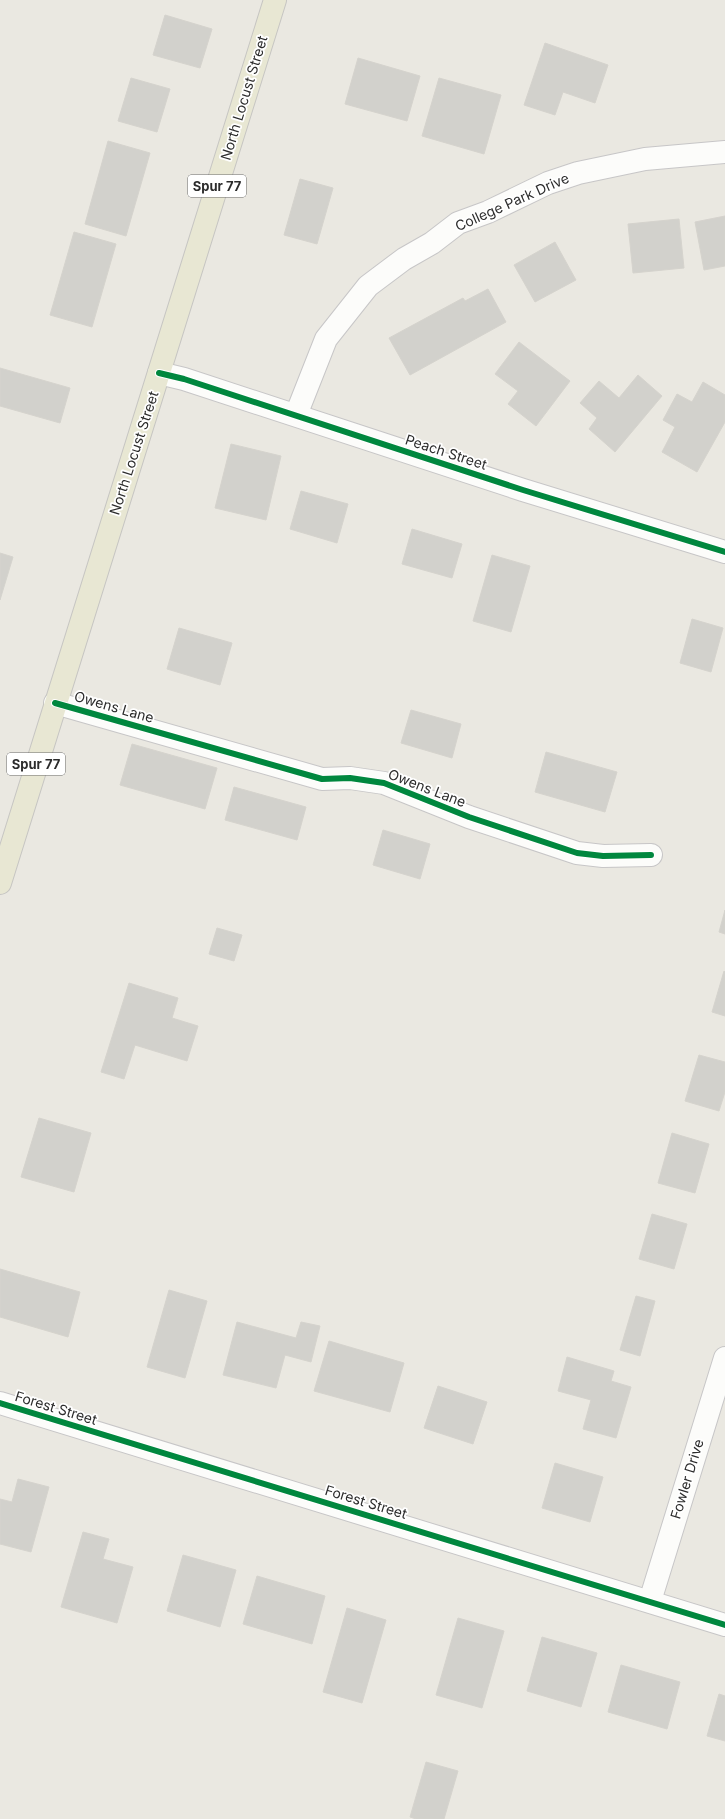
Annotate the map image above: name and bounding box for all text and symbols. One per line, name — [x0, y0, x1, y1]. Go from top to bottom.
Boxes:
street label: North Locust Street — [217, 33, 271, 162]
street label: College Park Drive — [452, 169, 571, 234]
road number: Spur 77 — [188, 175, 246, 197]
street label: North Locust Street — [105, 388, 162, 517]
street label: Peach Street — [403, 430, 489, 473]
street label: Owens Lane — [72, 687, 156, 726]
road number: Spur 77 — [7, 753, 65, 775]
street label: Owens Lane — [386, 765, 468, 810]
street label: Forest Street — [13, 1387, 100, 1428]
street label: Fowler Drive — [666, 1437, 707, 1521]
street label: Forest Street — [323, 1481, 410, 1522]

